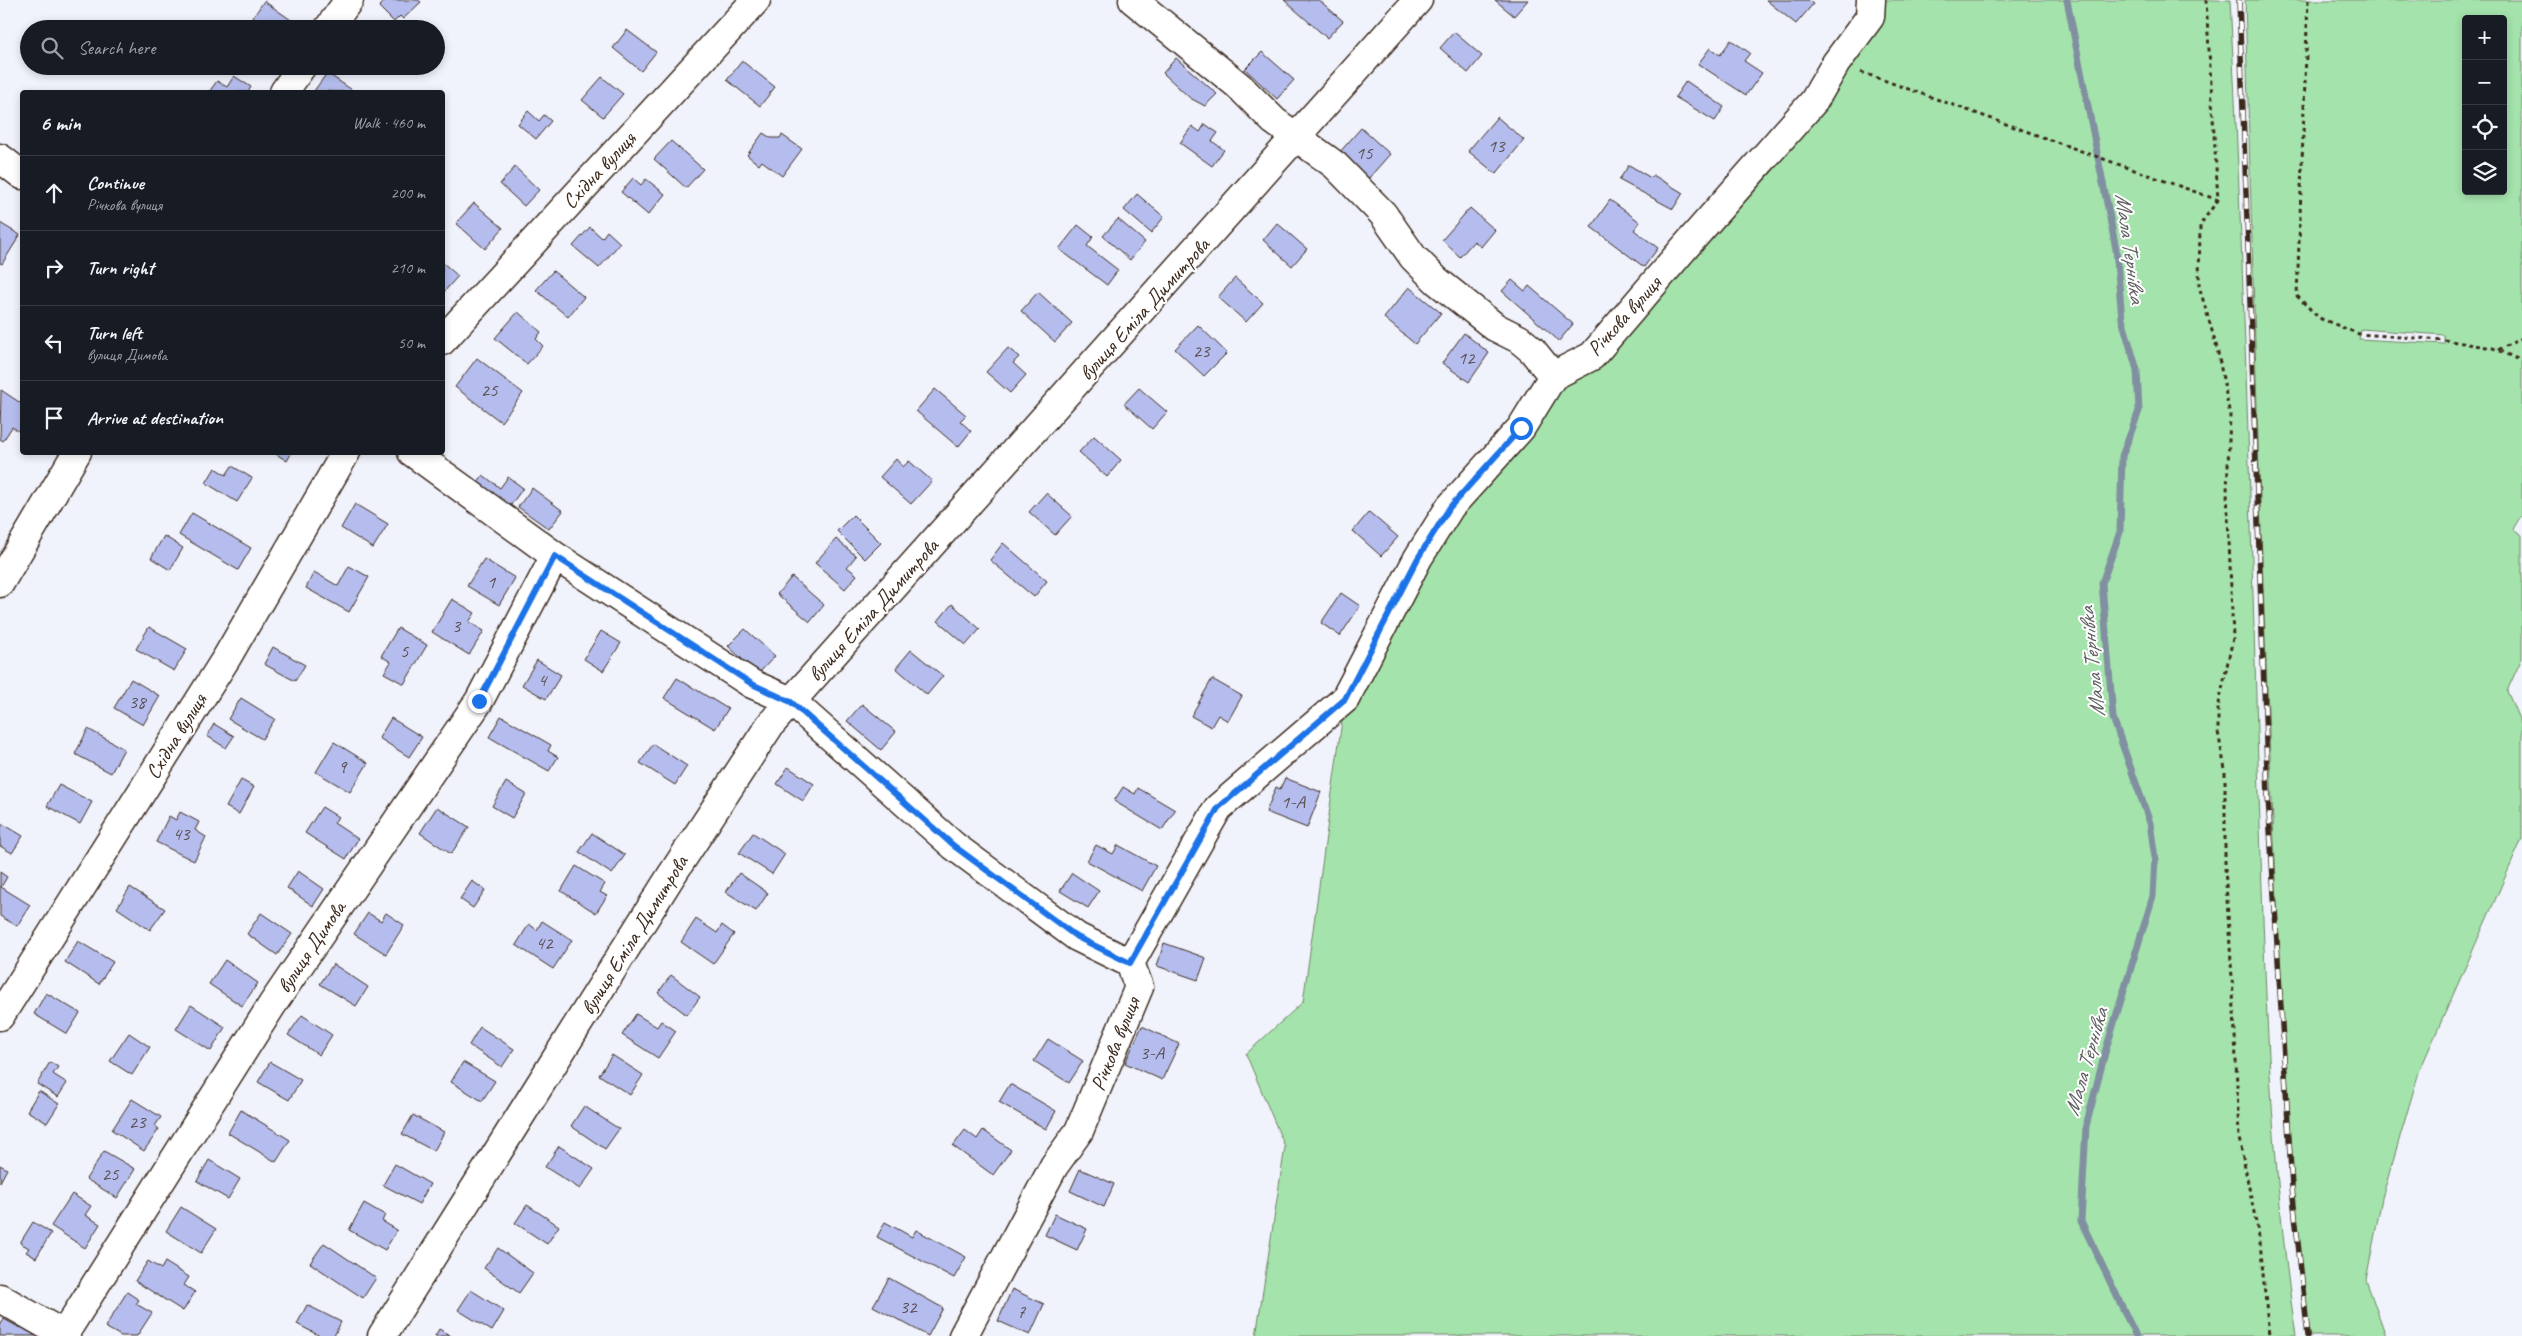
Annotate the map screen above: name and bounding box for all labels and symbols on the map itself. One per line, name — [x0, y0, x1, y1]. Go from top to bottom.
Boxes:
street label: Східна вулиця — [557, 125, 642, 214]
house number: 13 — [1487, 134, 1506, 158]
house number: 15 — [1355, 141, 1374, 165]
water label: Мала Тернівка — [2108, 191, 2152, 307]
street label: вулиця Еміла Димитрова — [1073, 231, 1216, 386]
street label: Річкова вулиця — [1581, 270, 1668, 361]
house number: 23 — [1192, 339, 1211, 363]
house number: 12 — [1457, 346, 1476, 370]
house number: 25 — [480, 378, 499, 402]
route start — [1510, 417, 1533, 440]
street label: вулиця Еміла Димитрова — [802, 532, 945, 687]
house number: 1 — [487, 570, 497, 594]
water label: Мала Тернівка — [2072, 603, 2112, 718]
house number: 3 — [452, 614, 462, 638]
house number: 5 — [400, 639, 410, 663]
house number: 4 — [538, 668, 549, 692]
street label: Східна вулиця — [140, 687, 213, 784]
house number: 38 — [128, 690, 148, 714]
route end — [468, 690, 491, 713]
house number: 9 — [338, 755, 348, 779]
house number: 1-А — [1281, 790, 1307, 814]
house number: 43 — [172, 822, 191, 846]
street label: вулиця Еміла Димитрова — [574, 849, 694, 1019]
street label: вулиця Димова — [271, 894, 353, 998]
house number: 42 — [535, 931, 554, 955]
street label: Річкова вулиця — [1085, 992, 1146, 1095]
water label: Мала Тернівка — [2057, 1003, 2115, 1119]
house number: 3-А — [1140, 1041, 1166, 1065]
house number: 23 — [128, 1110, 147, 1134]
house number: 25 — [101, 1162, 120, 1186]
house number: 32 — [899, 1295, 918, 1319]
house number: 7 — [1017, 1300, 1027, 1324]

